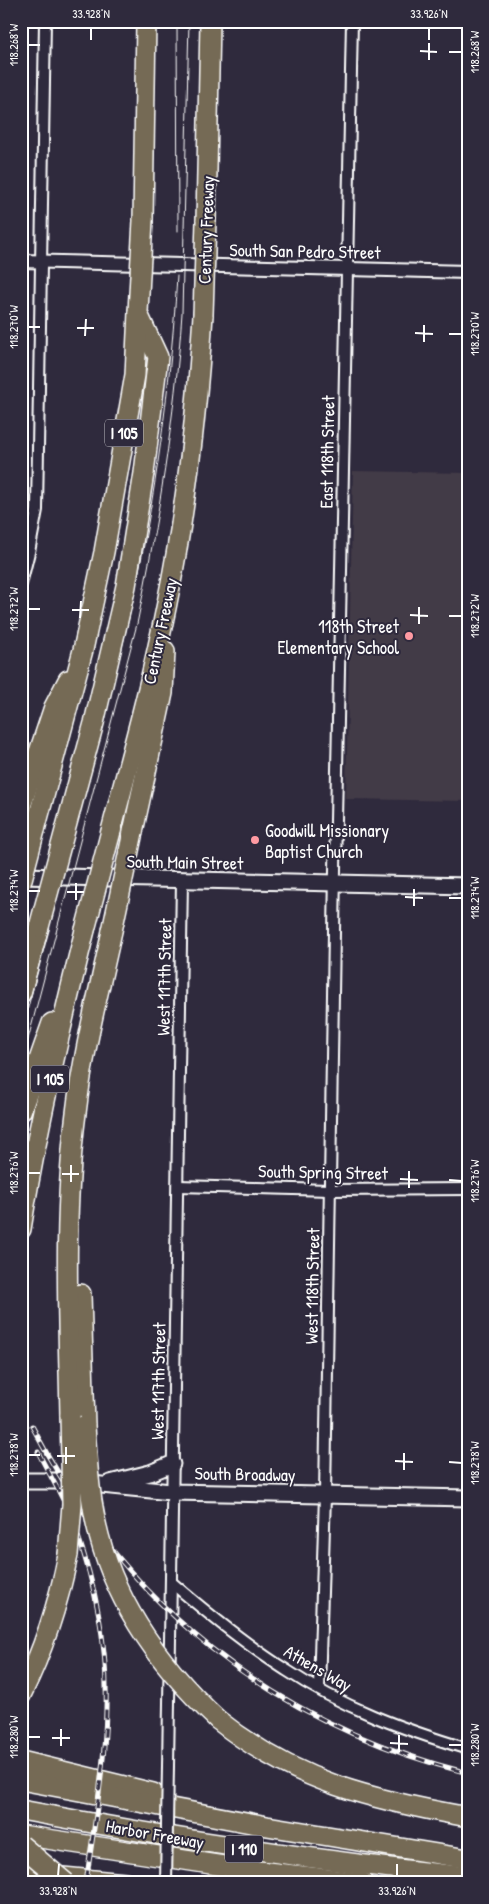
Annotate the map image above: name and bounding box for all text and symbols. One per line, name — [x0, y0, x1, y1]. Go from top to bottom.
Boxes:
text: 33.928°N — [72, 5, 110, 22]
text: 33.926°N — [410, 5, 448, 22]
text: 118.268°W — [5, 23, 22, 66]
text: 118.268°W — [466, 30, 483, 73]
street label: Century Freeway — [192, 175, 220, 285]
street label: South San Pedro Street — [229, 237, 382, 265]
text: 118.270°W — [5, 305, 22, 349]
text: 118.270°W — [466, 312, 483, 356]
street label: East 118th Street — [314, 395, 340, 509]
road number: I 105 — [105, 419, 143, 446]
street label: Century Freeway — [137, 575, 184, 687]
text: 118.272°W — [5, 586, 22, 631]
text: 118.272°W — [466, 593, 483, 638]
place label: 118th Street Elementary School — [278, 614, 400, 660]
marker: 118th Street Elementary School — [403, 630, 415, 642]
place label: Goodwill Missionary Baptist Church — [265, 818, 389, 864]
marker: Goodwill Missionary Baptist Church — [249, 834, 261, 846]
street label: South Main Street — [126, 848, 244, 876]
text: 118.274°W — [5, 869, 22, 912]
text: 118.274°W — [466, 876, 483, 919]
street label: West 117th Street — [150, 917, 178, 1036]
road number: I 105 — [31, 1066, 69, 1092]
text: 118.276°W — [5, 1151, 22, 1195]
street label: South Spring Street — [258, 1158, 389, 1186]
text: 118.276°W — [466, 1159, 483, 1203]
street label: West 118th Street — [298, 1227, 326, 1344]
street label: West 117th Street — [144, 1321, 172, 1440]
text: 118.278°W — [5, 1433, 22, 1477]
text: 118.278°W — [466, 1441, 483, 1485]
street label: South Broadway — [194, 1461, 296, 1487]
street label: Athens Way — [279, 1639, 357, 1698]
text: 118.280°W — [5, 1715, 22, 1758]
text: 118.280°W — [466, 1723, 483, 1766]
street label: Harbor Freeway — [104, 1813, 206, 1855]
road number: I 110 — [225, 1836, 263, 1862]
text: 33.928°N — [39, 1882, 77, 1899]
text: 33.926°N — [378, 1882, 416, 1899]

